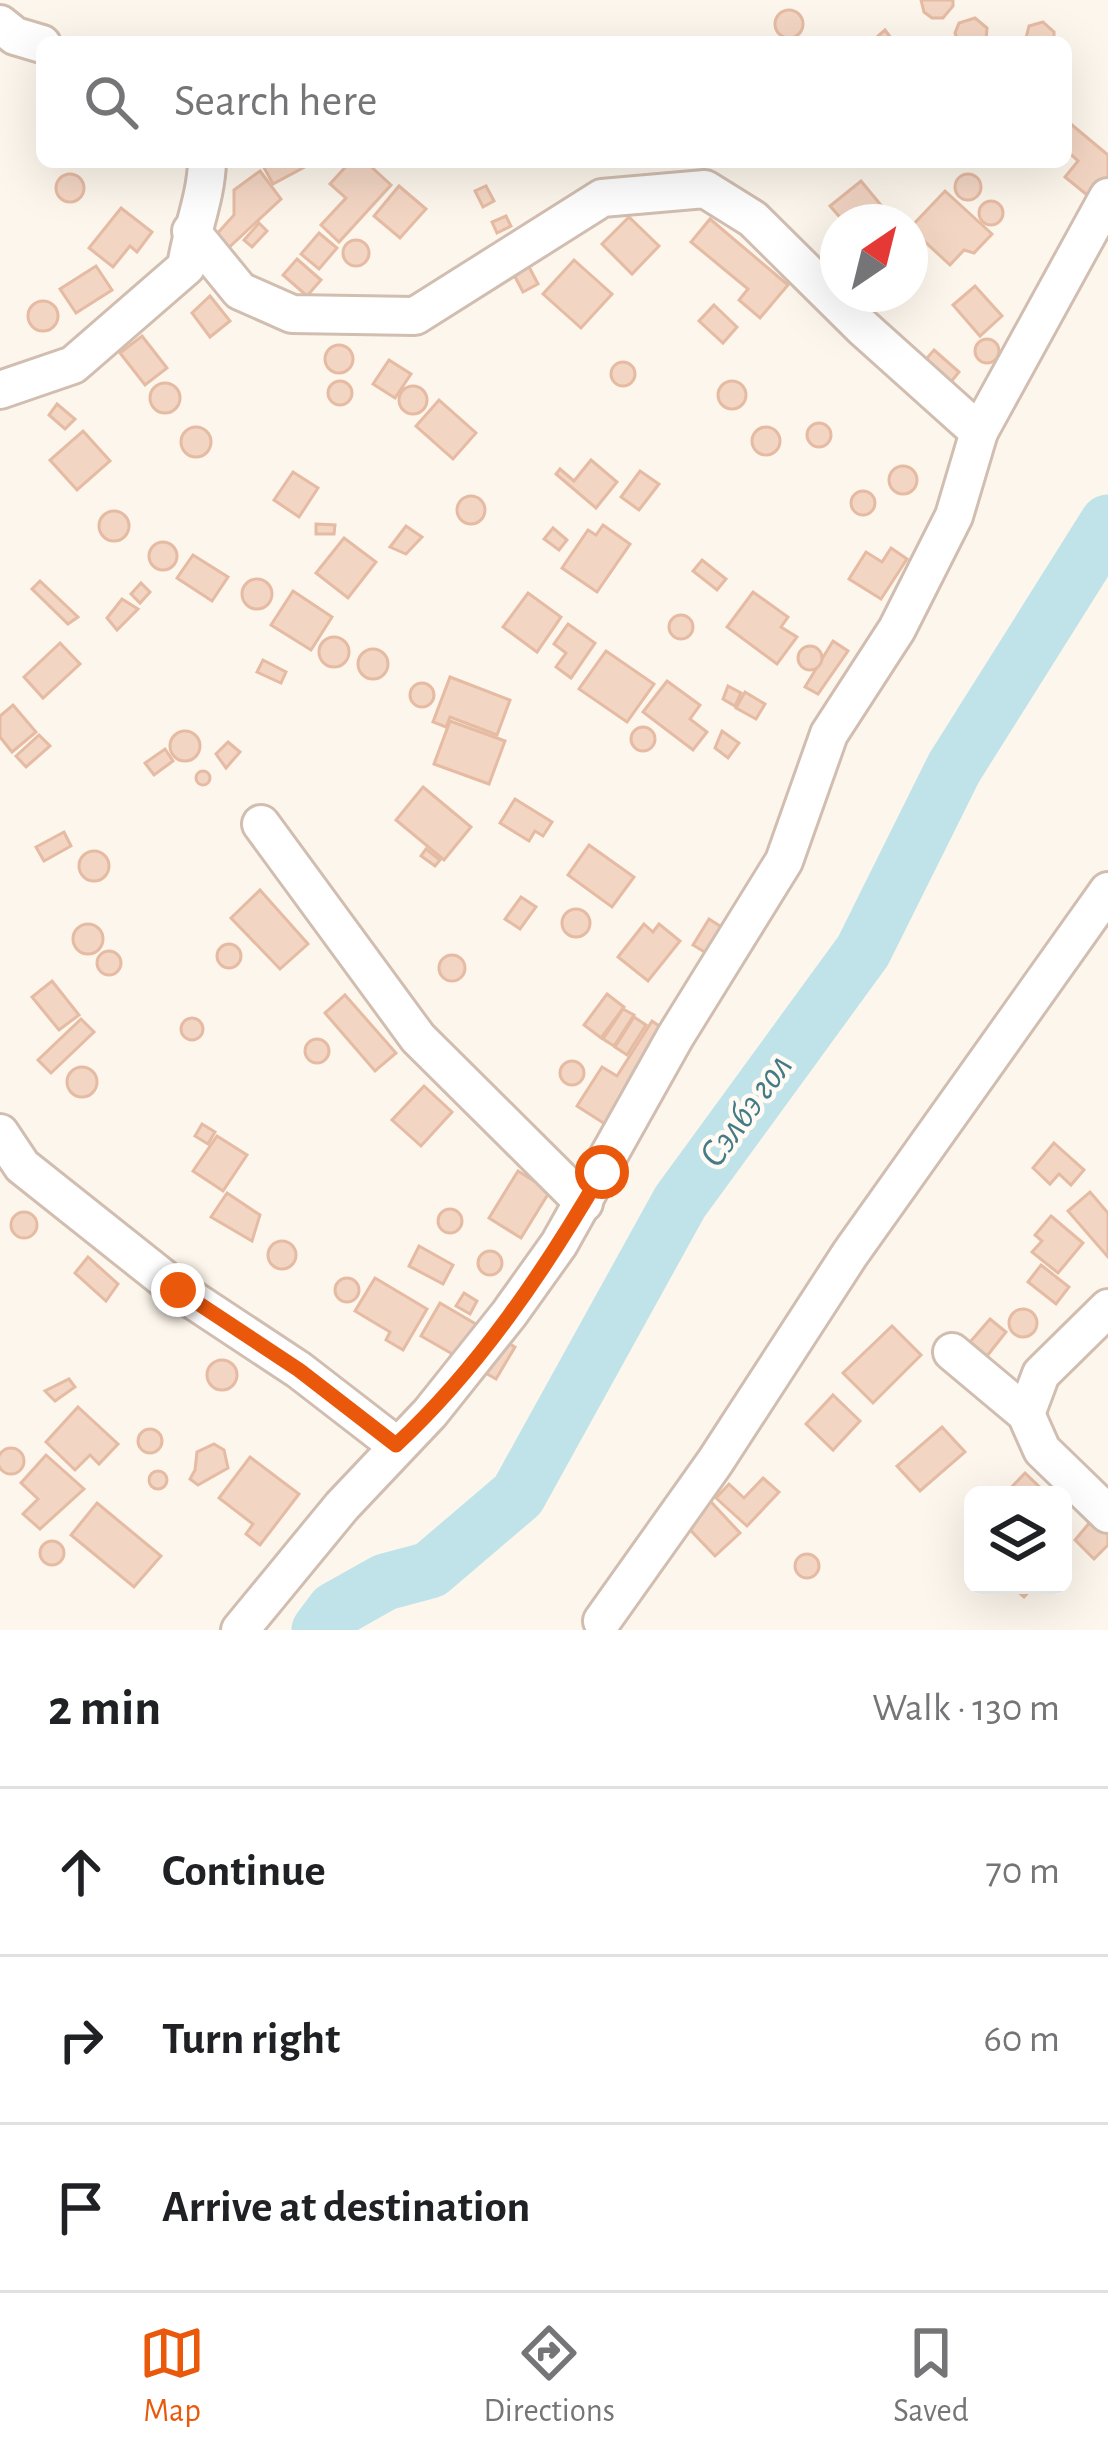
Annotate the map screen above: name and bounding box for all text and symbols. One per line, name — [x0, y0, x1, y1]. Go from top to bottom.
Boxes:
search box — [36, 36, 1072, 168]
icon: search — [78, 69, 144, 135]
text: Search here — [174, 79, 377, 124]
north arrow — [820, 204, 928, 312]
water label: Сэлбэ гол — [692, 1047, 800, 1175]
route start — [575, 1145, 629, 1199]
route end — [151, 1263, 205, 1317]
map controls — [964, 1486, 1072, 1594]
button: layers — [964, 1486, 1072, 1594]
text: 2 min — [48, 1683, 161, 1734]
text: Walk · 130 m — [872, 1689, 1060, 1728]
icon: ahead — [48, 1839, 114, 1905]
text: Continue — [162, 1849, 326, 1894]
text: 70 m — [986, 1852, 1060, 1891]
icon: right — [48, 2007, 114, 2073]
text: Turn right — [162, 2017, 340, 2062]
text: 60 m — [983, 2020, 1060, 2059]
icon: arrive — [48, 2175, 114, 2241]
text: Arrive at destination — [162, 2185, 530, 2230]
tab: Map — [139, 2320, 205, 2432]
tab: Directions — [483, 2320, 615, 2432]
tab: Saved — [893, 2320, 969, 2432]

